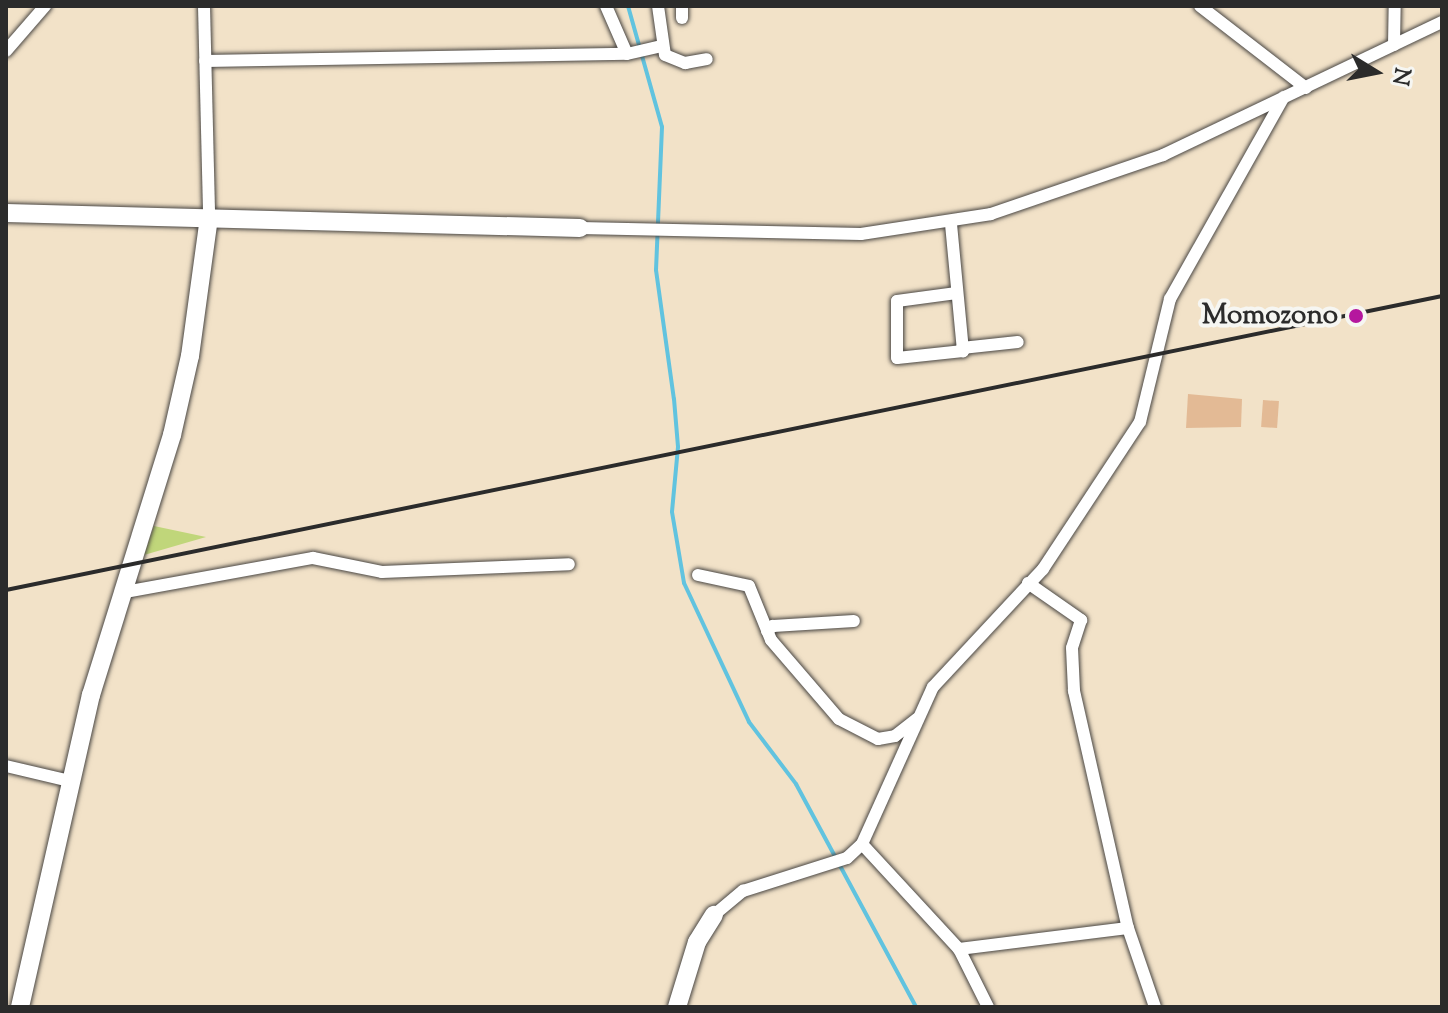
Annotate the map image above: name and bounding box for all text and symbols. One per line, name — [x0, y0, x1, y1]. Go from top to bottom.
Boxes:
north arrow — [1336, 32, 1416, 112]
text: N — [1382, 65, 1417, 88]
place label: Momozono — [1202, 299, 1338, 333]
marker: Momozono — [1345, 305, 1367, 327]

